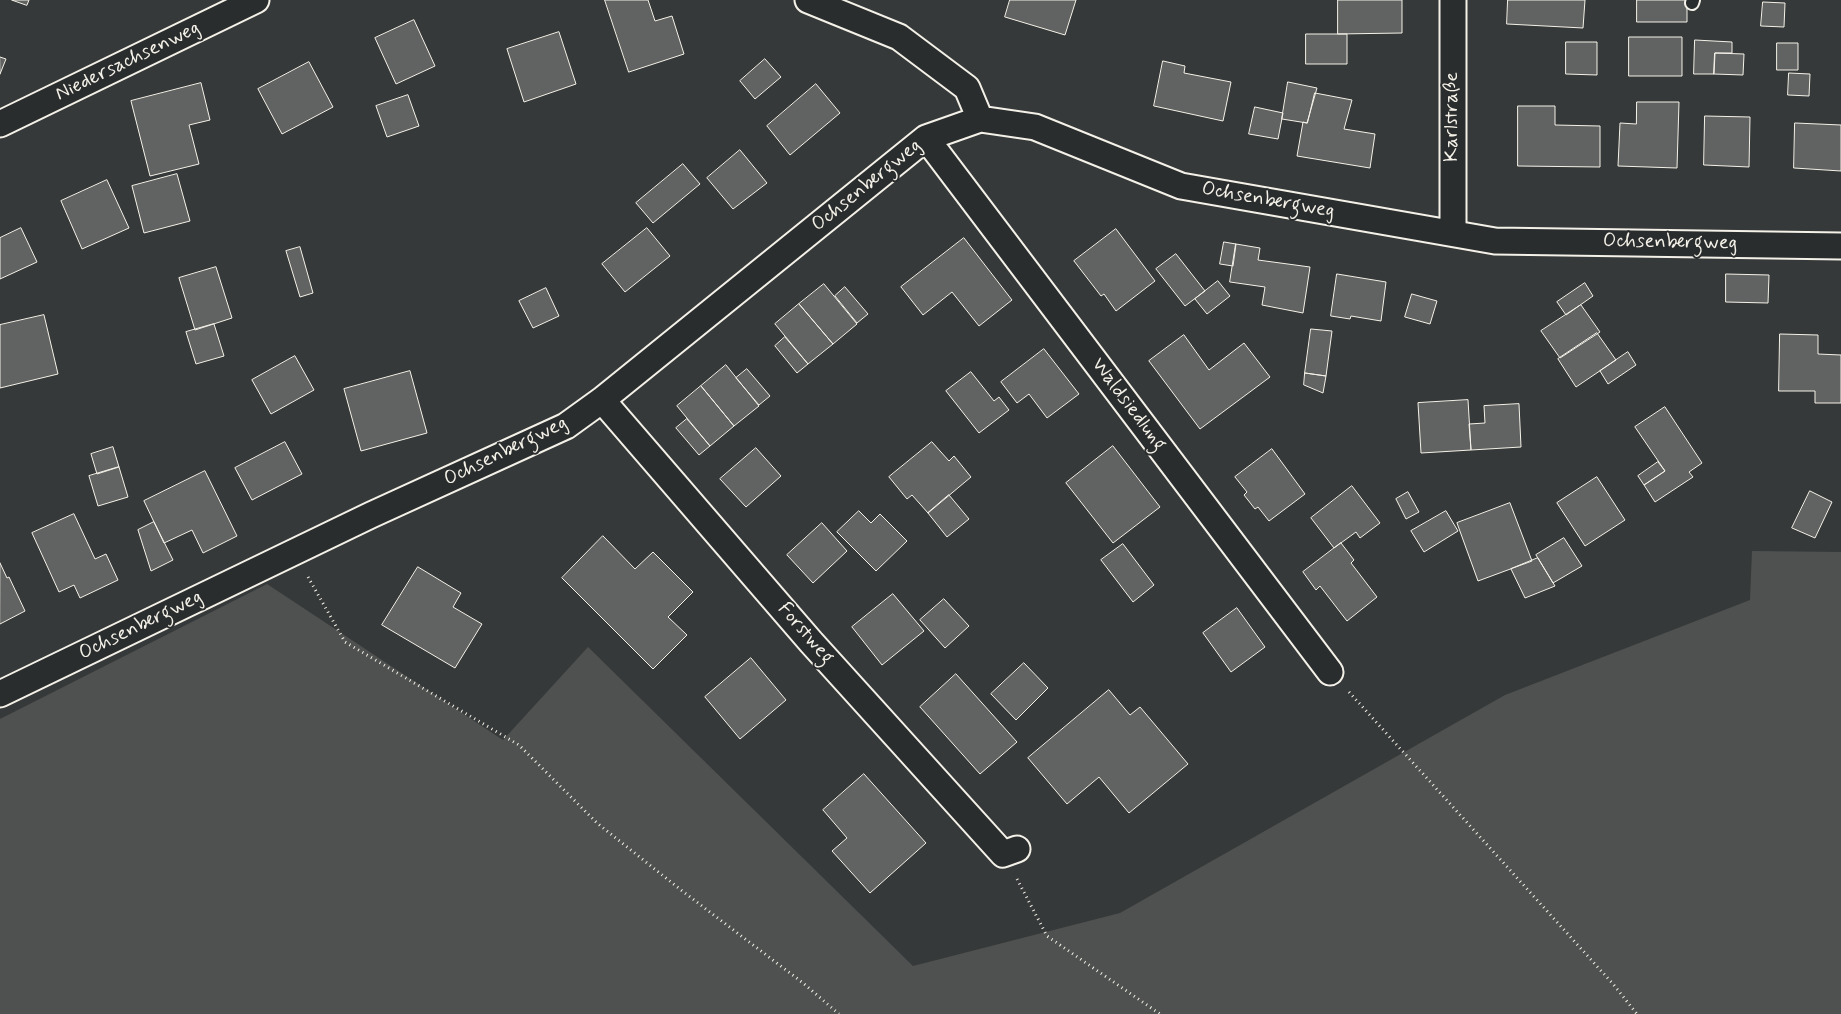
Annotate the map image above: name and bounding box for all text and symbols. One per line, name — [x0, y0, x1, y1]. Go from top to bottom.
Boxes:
street label: Niedersachsenweg — [52, 17, 204, 107]
street label: Karlstraße — [1441, 72, 1465, 162]
street label: Ochsenbergweg — [807, 134, 927, 238]
street label: Ochsenbergweg — [1200, 178, 1336, 224]
street label: Ochsenbergweg — [1603, 230, 1737, 256]
street label: Waldsiedlung — [1085, 354, 1171, 456]
street label: Ochsenbergweg — [440, 412, 572, 492]
street label: Ochsenbergweg — [75, 586, 207, 666]
street label: Forstweg — [772, 598, 838, 670]

